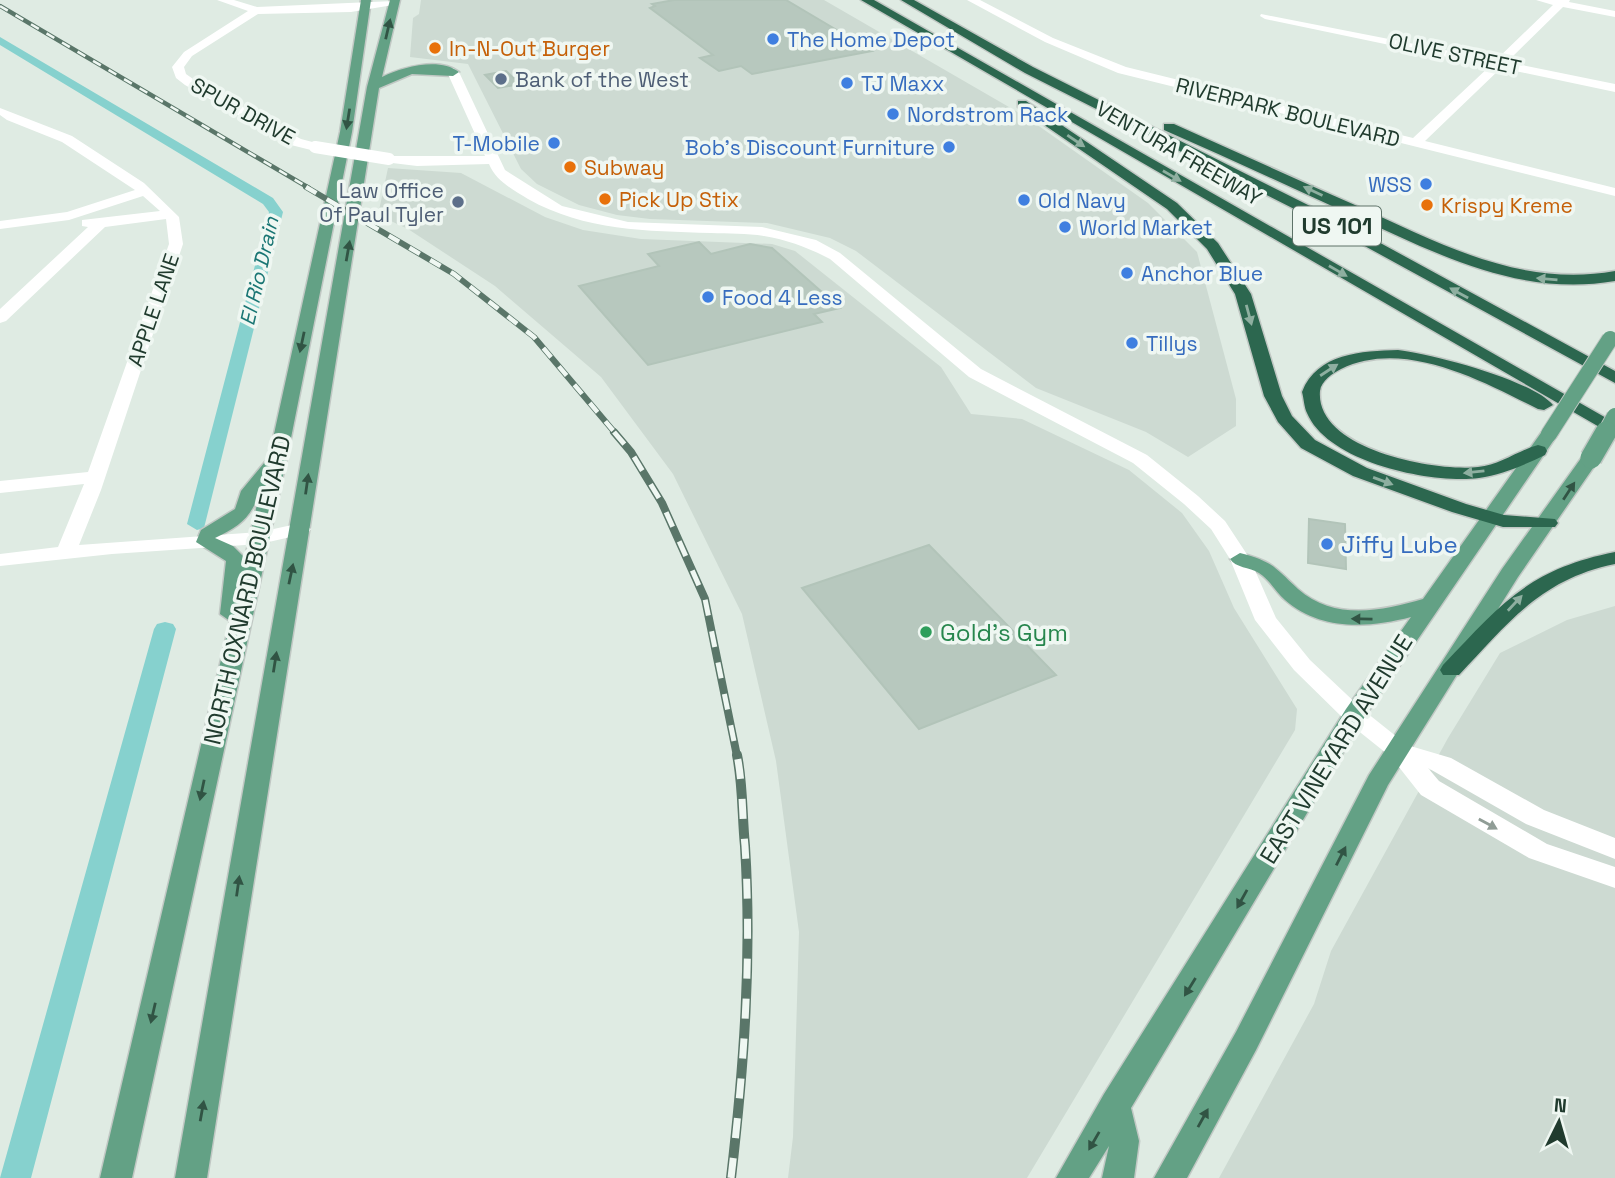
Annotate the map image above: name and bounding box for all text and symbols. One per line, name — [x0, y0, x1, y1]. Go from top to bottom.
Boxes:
one-way arrow — [382, 18, 393, 40]
place label: The Home Depot — [787, 26, 955, 53]
street label: OLIVE STREET — [1386, 27, 1524, 81]
marker: The Home Depot — [765, 31, 781, 47]
place label: In-N-Out Burger — [449, 35, 610, 62]
marker: In-N-Out Burger — [427, 40, 443, 56]
place label: Bank of the West — [515, 66, 689, 93]
place label: TJ Maxx — [861, 70, 945, 97]
street label: SPUR DRIVE — [186, 71, 300, 151]
marker: Bank of the West — [493, 71, 509, 87]
street label: RIVERPARK BOULEVARD — [1173, 71, 1403, 153]
marker: TJ Maxx — [839, 75, 855, 91]
street label: VENTURA FREEWAY — [1091, 95, 1267, 212]
place label: Nordstrom Rack — [907, 101, 1068, 128]
marker: Nordstrom Rack — [885, 106, 901, 122]
one-way arrow — [342, 108, 353, 130]
place label: T-Mobile — [452, 130, 540, 157]
place label: Bob's Discount Furniture — [685, 134, 935, 161]
one-way arrow — [1067, 134, 1086, 147]
marker: T-Mobile — [546, 135, 562, 151]
marker: Bob's Discount Furniture — [941, 139, 957, 155]
place label: Subway — [584, 154, 664, 181]
marker: Subway — [562, 159, 578, 175]
one-way arrow — [1162, 170, 1182, 182]
place label: WSS — [1368, 171, 1412, 198]
marker: WSS — [1418, 176, 1434, 192]
place label: Law Office Of Paul Tyler — [319, 177, 444, 228]
one-way arrow — [1303, 185, 1323, 197]
place label: Pick Up Stix — [619, 186, 739, 213]
place label: Old Navy — [1038, 187, 1126, 214]
marker: Pick Up Stix — [597, 191, 613, 207]
marker: Old Navy — [1016, 192, 1032, 208]
place label: Krispy Kreme — [1441, 192, 1573, 219]
marker: Law Office Of Paul Tyler — [450, 194, 466, 210]
marker: Krispy Kreme — [1419, 197, 1435, 213]
road number: US 101 — [1293, 206, 1381, 246]
water label: El Rio Drain — [233, 213, 285, 328]
place label: World Market — [1079, 214, 1213, 241]
marker: World Market — [1057, 219, 1073, 235]
one-way arrow — [343, 240, 354, 262]
street label: APPLE LANE — [121, 250, 185, 370]
place label: Anchor Blue — [1141, 260, 1263, 287]
marker: Anchor Blue — [1119, 265, 1135, 281]
one-way arrow — [1329, 265, 1348, 277]
one-way arrow — [1536, 273, 1558, 284]
place label: Food 4 Less — [722, 284, 843, 311]
one-way arrow — [1449, 287, 1469, 299]
marker: Food 4 Less — [700, 289, 716, 305]
one-way arrow — [1244, 305, 1255, 327]
place label: Tillys — [1146, 330, 1198, 357]
one-way arrow — [296, 331, 307, 353]
marker: Tillys — [1124, 335, 1140, 351]
one-way arrow — [1319, 364, 1339, 377]
street label: NORTH OXNARD BOULEVARD — [196, 432, 298, 748]
one-way arrow — [1463, 467, 1485, 478]
one-way arrow — [302, 473, 313, 495]
one-way arrow — [1372, 475, 1393, 486]
one-way arrow — [1563, 481, 1576, 501]
place label: Jiffy Lube — [1341, 529, 1458, 560]
marker: Jiffy Lube — [1319, 536, 1335, 552]
one-way arrow — [286, 563, 297, 585]
one-way arrow — [1506, 595, 1522, 612]
one-way arrow — [1351, 613, 1373, 625]
place label: Gold's Gym — [940, 617, 1068, 648]
marker: Gold's Gym — [918, 624, 934, 640]
street label: EAST VINEYARD AVENUE — [1253, 629, 1419, 869]
one-way arrow — [270, 650, 281, 672]
one-way arrow — [196, 779, 207, 801]
one-way arrow — [1478, 818, 1497, 830]
one-way arrow — [1335, 846, 1346, 866]
one-way arrow — [233, 875, 244, 897]
one-way arrow — [1236, 889, 1248, 909]
one-way arrow — [1184, 977, 1197, 996]
one-way arrow — [147, 1002, 158, 1024]
north arrow — [1524, 1087, 1594, 1157]
text: N — [1553, 1093, 1568, 1119]
one-way arrow — [197, 1100, 208, 1122]
one-way arrow — [1197, 1108, 1209, 1128]
one-way arrow — [1088, 1132, 1100, 1151]

